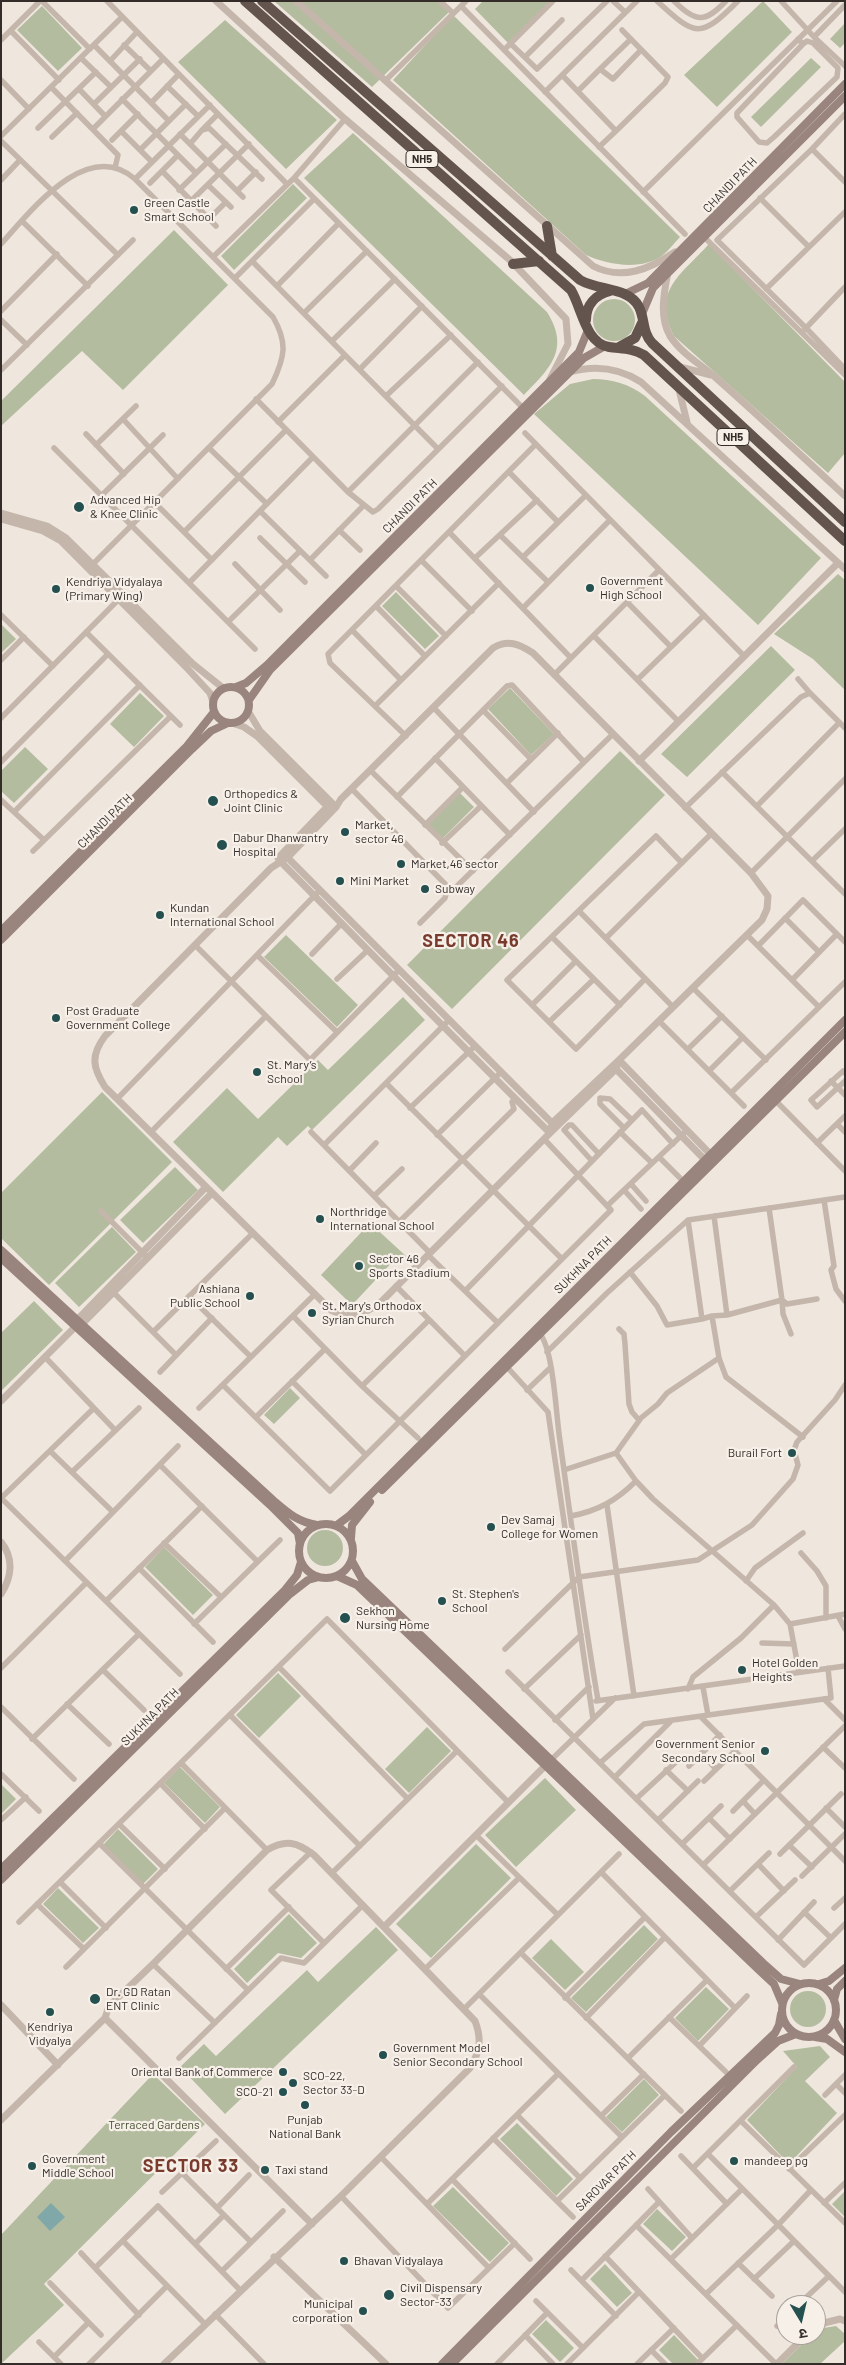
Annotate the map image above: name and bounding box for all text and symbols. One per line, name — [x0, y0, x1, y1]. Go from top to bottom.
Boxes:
road number: NH5 — [406, 150, 438, 168]
street label: CHANDI PATH — [700, 154, 760, 216]
place label: Green Castle Smart School — [144, 196, 214, 224]
marker: Green Castle Smart School — [128, 204, 140, 216]
road number: NH5 — [717, 428, 749, 446]
street label: CHANDI PATH — [380, 476, 440, 536]
place label: Advanced Hip & Knee Clinic — [90, 493, 161, 521]
marker: Advanced Hip & Knee Clinic — [72, 500, 86, 514]
place label: Government High School — [600, 574, 663, 602]
place label: Kendriya Vidyalaya (Primary Wing) — [66, 575, 162, 603]
marker: Government High School — [584, 582, 596, 594]
marker: Kendriya Vidyalaya (Primary Wing) — [50, 583, 62, 595]
place label: Orthopedics & Joint Clinic — [224, 787, 298, 815]
street label: CHANDI PATH — [75, 791, 135, 851]
marker: Orthopedics & Joint Clinic — [206, 794, 220, 808]
place label: Market, sector 46 — [355, 818, 404, 846]
marker: Market, sector 46 — [339, 826, 351, 838]
place label: Dabur Dhanwantry Hospital — [233, 831, 328, 859]
marker: Dabur Dhanwantry Hospital — [215, 838, 229, 852]
place label: Market,46 sector — [411, 857, 498, 871]
marker: Market,46 sector — [395, 858, 407, 870]
place label: Mini Market — [350, 874, 409, 888]
marker: Mini Market — [334, 875, 346, 887]
place label: Subway — [435, 882, 475, 896]
marker: Subway — [419, 883, 431, 895]
place label: Kundan International School — [170, 901, 274, 929]
marker: Kundan International School — [154, 909, 166, 921]
district label: SECTOR 46 — [421, 930, 521, 952]
place label: Post Graduate Government College — [66, 1004, 170, 1032]
marker: Post Graduate Government College — [50, 1012, 62, 1024]
place label: St. Mary’s School — [267, 1058, 317, 1086]
marker: St. Mary’s School — [251, 1066, 263, 1078]
place label: Northridge International School — [330, 1205, 434, 1233]
marker: Northridge International School — [314, 1213, 326, 1225]
street label: SUKHNA PATH — [551, 1233, 615, 1297]
place label: Sector 46 Sports Stadium — [369, 1252, 450, 1280]
marker: Sector 46 Sports Stadium — [353, 1260, 365, 1272]
place label: Ashiana Public School — [170, 1282, 240, 1310]
marker: Ashiana Public School — [244, 1290, 256, 1302]
place label: St. Mary's Orthodox Syrian Church — [322, 1299, 421, 1327]
marker: St. Mary's Orthodox Syrian Church — [306, 1307, 318, 1319]
place label: Burail Fort — [728, 1446, 782, 1460]
marker: Burail Fort — [786, 1447, 798, 1459]
place label: Dev Samaj College for Women — [501, 1513, 598, 1541]
marker: Dev Samaj College for Women — [485, 1521, 497, 1533]
place label: St. Stephen's School — [452, 1587, 519, 1615]
marker: St. Stephen's School — [436, 1595, 448, 1607]
place label: Sekhon Nursing Home — [356, 1604, 430, 1632]
marker: Sekhon Nursing Home — [338, 1611, 352, 1625]
place label: Hotel Golden Heights — [752, 1656, 818, 1684]
marker: Hotel Golden Heights — [736, 1664, 748, 1676]
street label: SUKHNA PATH — [118, 1685, 182, 1749]
place label: Government Senior Secondary School — [655, 1737, 755, 1765]
marker: Government Senior Secondary School — [759, 1745, 771, 1757]
place label: Dr. GD Ratan ENT Clinic — [106, 1985, 171, 2013]
marker: Dr. GD Ratan ENT Clinic — [88, 1992, 102, 2006]
marker: Kendriya Vidyalya — [44, 2006, 56, 2018]
place label: Kendriya Vidyalya — [27, 2020, 73, 2048]
place label: Government Model Senior Secondary School — [393, 2041, 523, 2069]
marker: Government Model Senior Secondary School — [377, 2049, 389, 2061]
place label: Oriental Bank of Commerce — [131, 2065, 273, 2079]
marker: Oriental Bank of Commerce — [277, 2066, 289, 2078]
place label: SCO-22, Sector 33-D — [303, 2069, 365, 2097]
marker: SCO-22, Sector 33-D — [287, 2077, 299, 2089]
place label: SCO-21 — [236, 2085, 273, 2099]
marker: SCO-21 — [277, 2086, 289, 2098]
marker: Punjab National Bank — [299, 2099, 311, 2111]
place label: Punjab National Bank — [269, 2113, 341, 2141]
park label: Terraced Gardens — [108, 2118, 200, 2132]
street label: SAROVAR PATH — [573, 2148, 639, 2214]
place label: Government Middle School — [42, 2152, 114, 2180]
place label: mandeep pg — [744, 2154, 808, 2168]
district label: SECTOR 33 — [142, 2155, 240, 2177]
marker: mandeep pg — [728, 2155, 740, 2167]
marker: Government Middle School — [26, 2160, 38, 2172]
place label: Taxi stand — [275, 2163, 328, 2177]
marker: Taxi stand — [259, 2164, 271, 2176]
place label: Bhavan Vidyalaya — [354, 2254, 443, 2268]
marker: Bhavan Vidyalaya — [338, 2255, 350, 2267]
place label: Civil Dispensary Sector-33 — [400, 2281, 482, 2309]
marker: Civil Dispensary Sector-33 — [382, 2288, 396, 2302]
north arrow — [776, 2295, 826, 2345]
place label: Municipal corporation — [292, 2297, 353, 2325]
marker: Municipal corporation — [357, 2305, 369, 2317]
text: उ — [798, 2325, 809, 2343]

